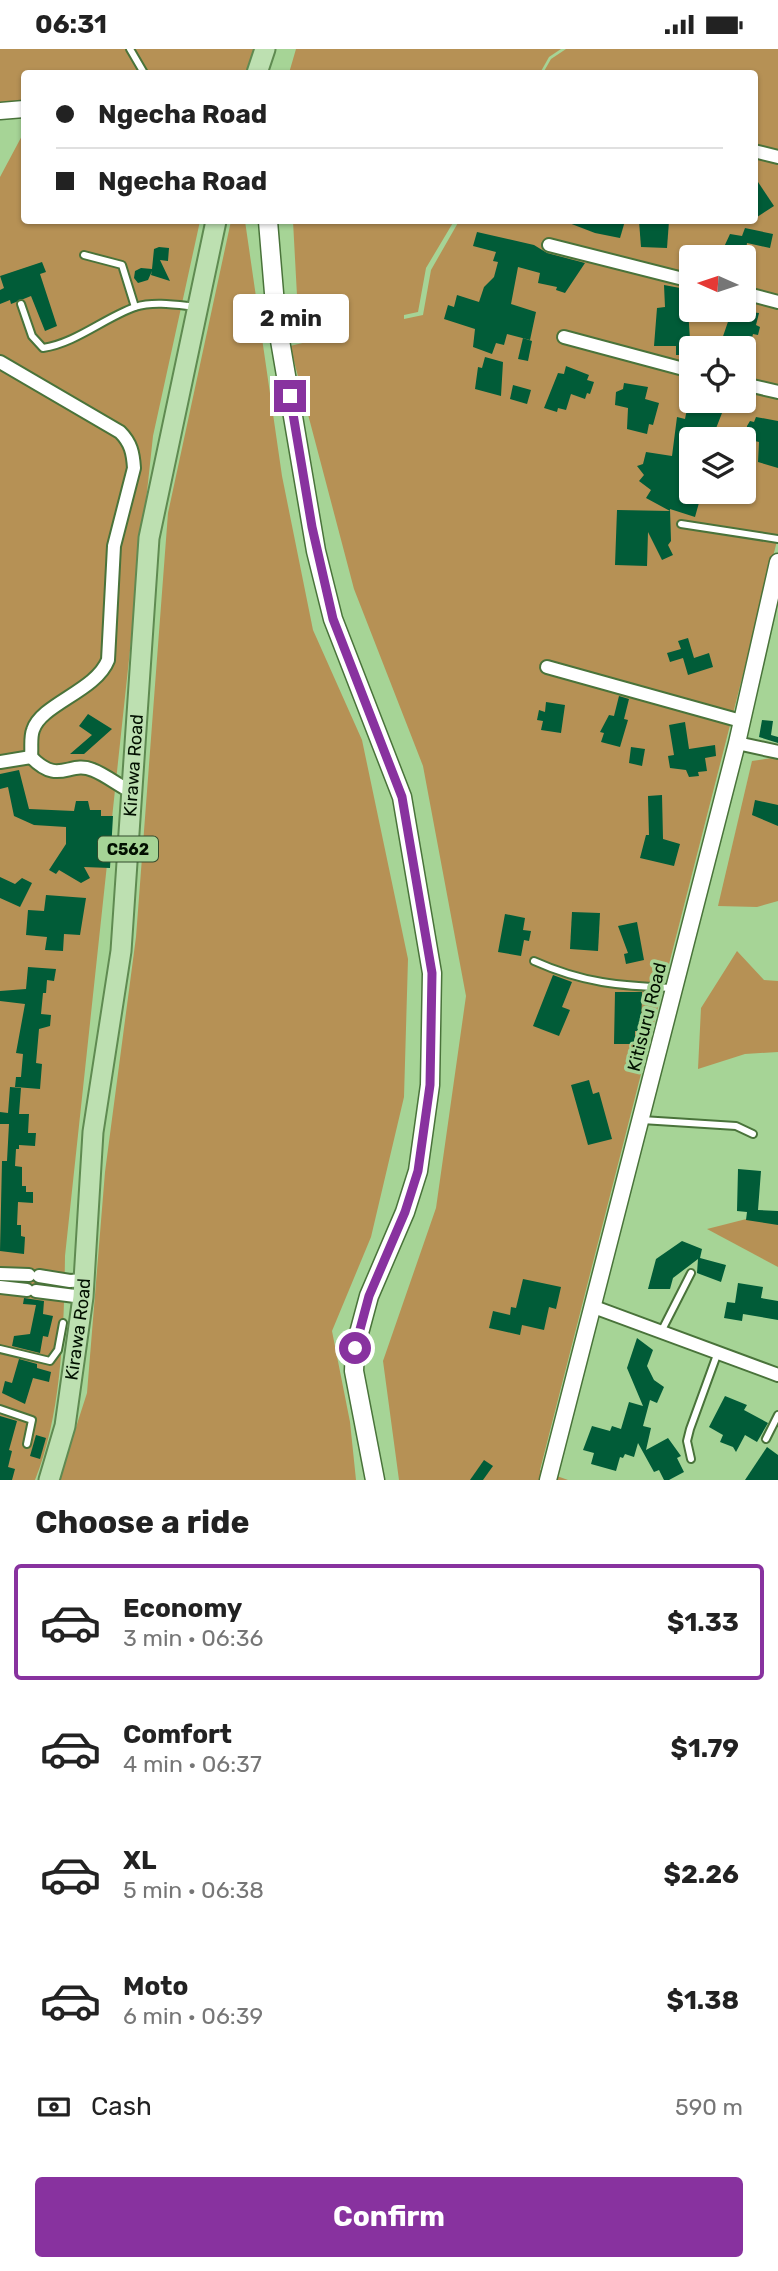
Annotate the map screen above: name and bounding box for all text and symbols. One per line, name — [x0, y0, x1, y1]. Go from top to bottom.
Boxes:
text: 06:31 — [35, 9, 107, 40]
text: Ngecha Road — [98, 99, 267, 130]
text: Ngecha Road — [98, 166, 267, 197]
north arrow — [679, 245, 756, 322]
map controls — [679, 245, 756, 504]
callout: 2 min — [232, 295, 348, 343]
text: 2 min — [260, 304, 322, 332]
button: locate — [679, 336, 756, 413]
route end — [274, 380, 306, 412]
button: layers — [679, 427, 756, 504]
street label: Kirawa Road — [119, 713, 148, 818]
road number: C562 — [98, 837, 158, 862]
street label: Kitisuru Road — [623, 960, 671, 1074]
street label: Kirawa Road — [60, 1277, 95, 1382]
route start — [339, 1332, 371, 1364]
text: Choose a ride — [35, 1503, 249, 1541]
icon: car — [39, 1591, 102, 1654]
text: Economy — [123, 1593, 242, 1624]
text: $1.33 — [667, 1607, 739, 1638]
text: 3 min · 06:36 — [123, 1624, 263, 1652]
icon: car — [39, 1717, 102, 1780]
text: Comfort — [123, 1719, 232, 1750]
text: $1.79 — [671, 1733, 739, 1764]
text: 4 min · 06:37 — [123, 1750, 262, 1778]
icon: car — [39, 1843, 102, 1906]
text: XL — [123, 1845, 156, 1876]
text: $2.26 — [664, 1859, 739, 1890]
text: 5 min · 06:38 — [123, 1876, 264, 1904]
icon: car — [39, 1969, 102, 2032]
text: Moto — [123, 1971, 188, 2002]
text: $1.38 — [667, 1985, 739, 2016]
text: 6 min · 06:39 — [123, 2002, 263, 2030]
icon: cash — [35, 2088, 73, 2126]
text: Cash — [91, 2091, 152, 2122]
text: 590 m — [675, 2093, 743, 2121]
button: Confirm — [35, 2177, 743, 2257]

